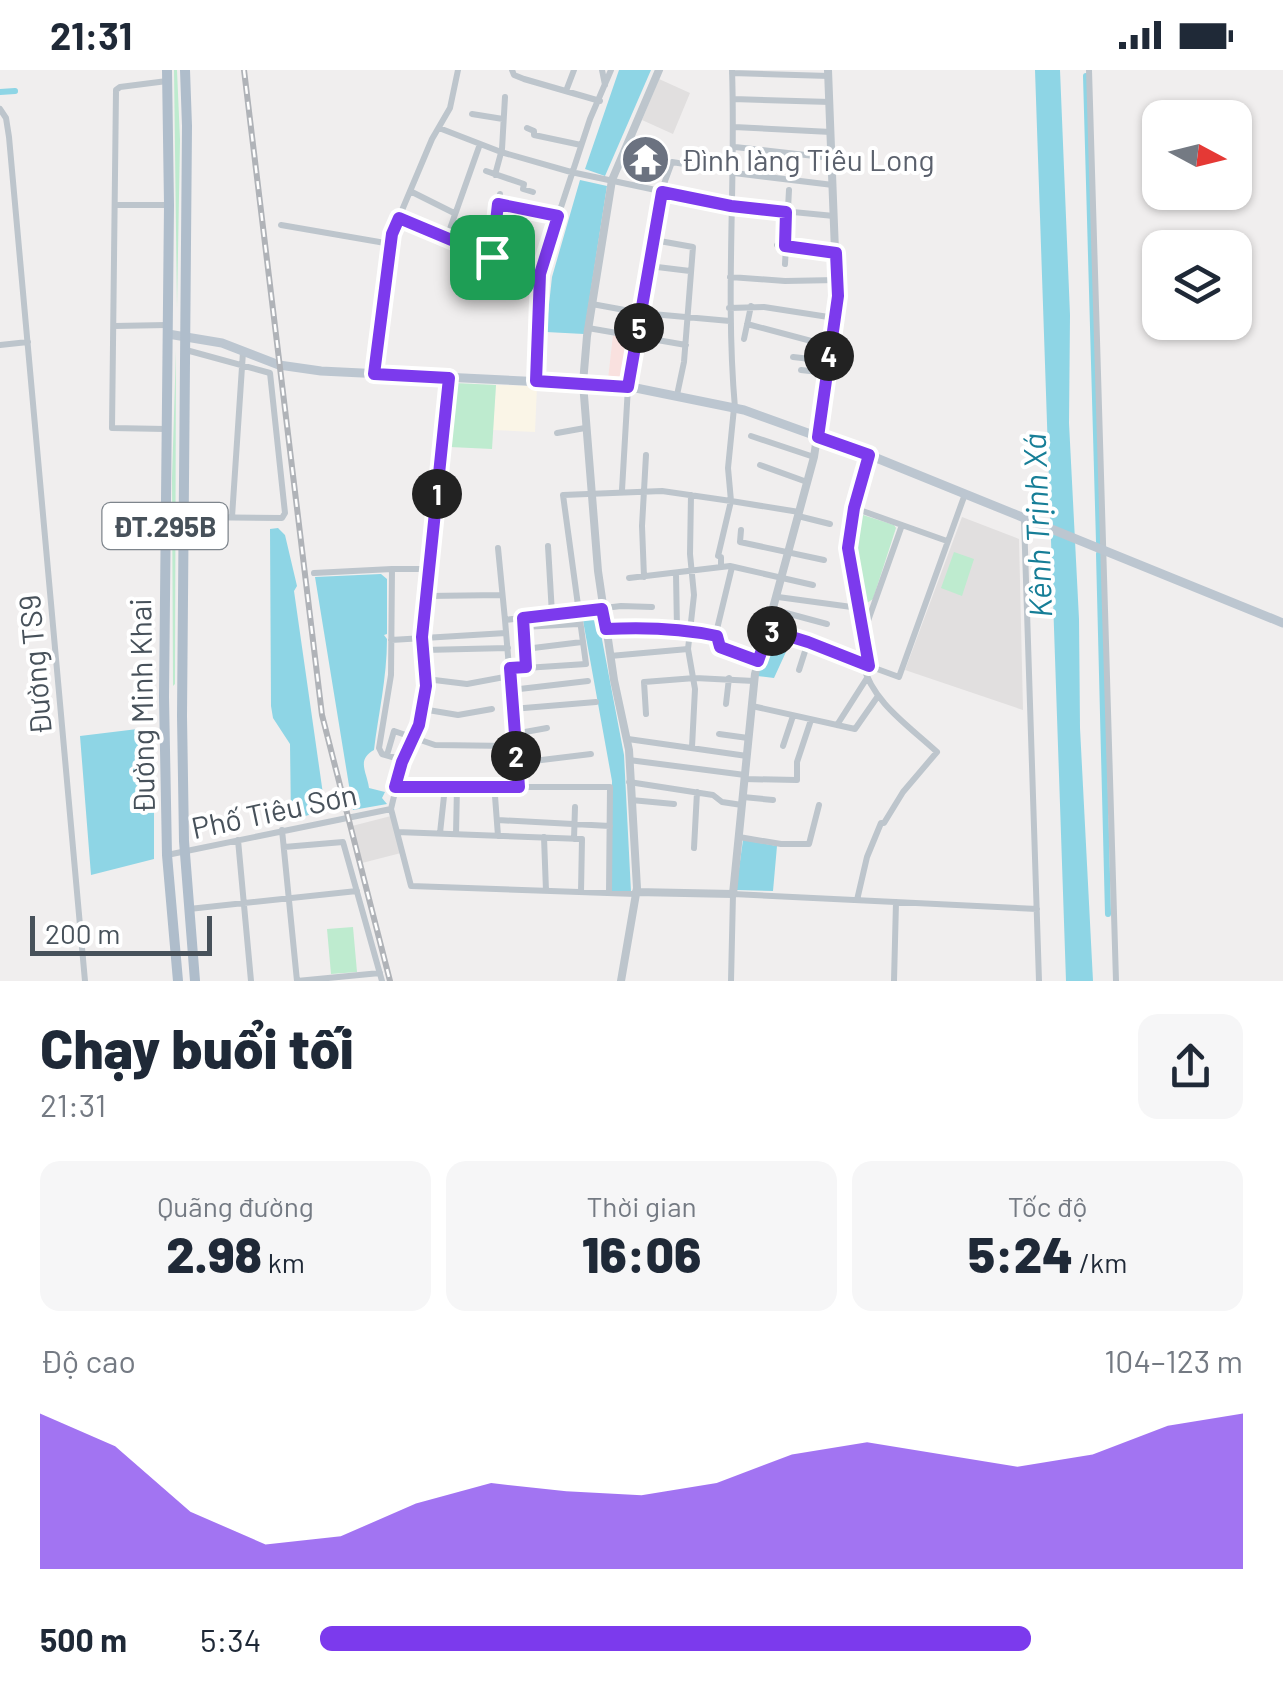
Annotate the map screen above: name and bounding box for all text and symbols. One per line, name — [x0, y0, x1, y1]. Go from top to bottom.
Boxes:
text: 21:31 — [50, 12, 132, 58]
north arrow — [1142, 100, 1252, 210]
map controls — [1142, 100, 1252, 340]
temple icon: Đình làng Tiêu Long — [620, 133, 672, 185]
place label: Đình làng Tiêu Long — [681, 141, 935, 177]
pin — [450, 215, 535, 300]
icon: arrive — [465, 230, 520, 285]
button: layers — [1142, 230, 1252, 340]
pin: 5 — [614, 303, 664, 353]
text: 5 — [631, 311, 647, 345]
pin: 4 — [804, 331, 854, 381]
text: 4 — [821, 339, 837, 373]
water label: Kênh Trịnh Xá — [1014, 434, 1058, 618]
pin: 1 — [412, 469, 462, 519]
text: 1 — [432, 477, 442, 511]
road number: ĐT.295B — [102, 503, 228, 549]
street label: Đường TS9 — [10, 593, 58, 737]
street label: Đường Minh Khai — [121, 598, 161, 814]
pin: 3 — [747, 606, 797, 656]
text: 3 — [764, 614, 780, 648]
pin: 2 — [491, 731, 541, 781]
text: 2 — [508, 739, 524, 773]
street label: Phố Tiêu Sơn — [188, 775, 360, 845]
scale bar — [30, 911, 212, 956]
text: 200 m — [45, 916, 120, 950]
text: Chạy buổi tối — [40, 1014, 354, 1080]
button: share — [1138, 1014, 1243, 1119]
text: 21:31 — [40, 1085, 106, 1123]
text: Quãng đường — [157, 1189, 314, 1223]
text: Thời gian — [586, 1189, 697, 1223]
text: Tốc độ — [1008, 1189, 1087, 1223]
text: 2.98 — [166, 1223, 262, 1283]
text: 16:06 — [582, 1223, 701, 1283]
text: 5:24 — [968, 1223, 1073, 1283]
text: km — [262, 1245, 305, 1279]
text: /km — [1073, 1245, 1127, 1279]
text: Độ cao — [40, 1341, 136, 1379]
text: 104–123 m — [1104, 1341, 1243, 1379]
text: 500 m — [40, 1620, 127, 1658]
text: 5:34 — [200, 1620, 261, 1658]

